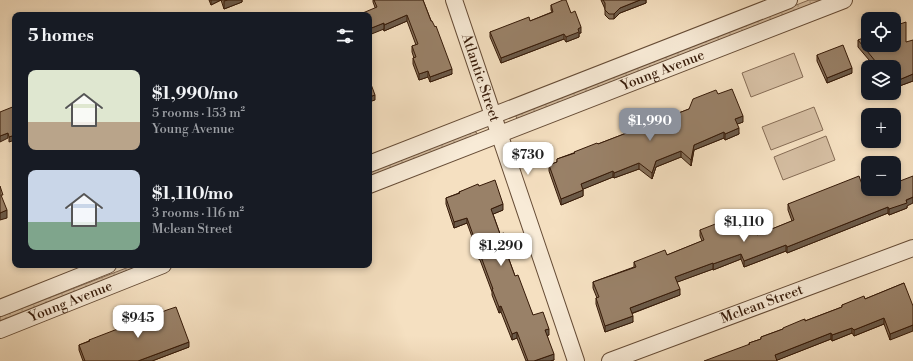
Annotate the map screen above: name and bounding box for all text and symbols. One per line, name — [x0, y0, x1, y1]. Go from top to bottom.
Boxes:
map controls — [861, 12, 901, 196]
button: locate — [861, 12, 901, 52]
text: 5 homes — [28, 25, 94, 47]
icon: filters — [334, 25, 356, 47]
street label: Atlantic Street — [457, 30, 504, 124]
street label: Young Avenue — [617, 46, 707, 96]
button: layers — [861, 60, 901, 100]
text: $1,990/mo — [152, 83, 238, 105]
icon: home — [60, 86, 108, 134]
text: 5 rooms · 153 m² — [152, 105, 245, 121]
pin: $1,990 — [617, 108, 683, 142]
button: + — [861, 108, 901, 148]
text: $1,990 — [628, 113, 672, 129]
text: Young Avenue — [152, 121, 234, 137]
pin: $730 — [504, 142, 552, 176]
text: $730 — [512, 147, 544, 163]
button: − — [861, 156, 901, 196]
text: $1,110/mo — [152, 183, 233, 205]
icon: home — [60, 186, 108, 234]
text: 3 rooms · 116 m² — [152, 205, 244, 221]
pin: $1,110 — [711, 209, 777, 243]
text: $1,110 — [724, 214, 764, 230]
text: Mclean Street — [152, 221, 233, 237]
pin: $1,290 — [468, 233, 534, 267]
text: $1,290 — [479, 238, 523, 254]
street label: Young Avenue — [25, 277, 115, 327]
street label: Mclean Street — [718, 281, 806, 328]
pin: $945 — [114, 305, 162, 339]
text: $945 — [122, 310, 154, 326]

